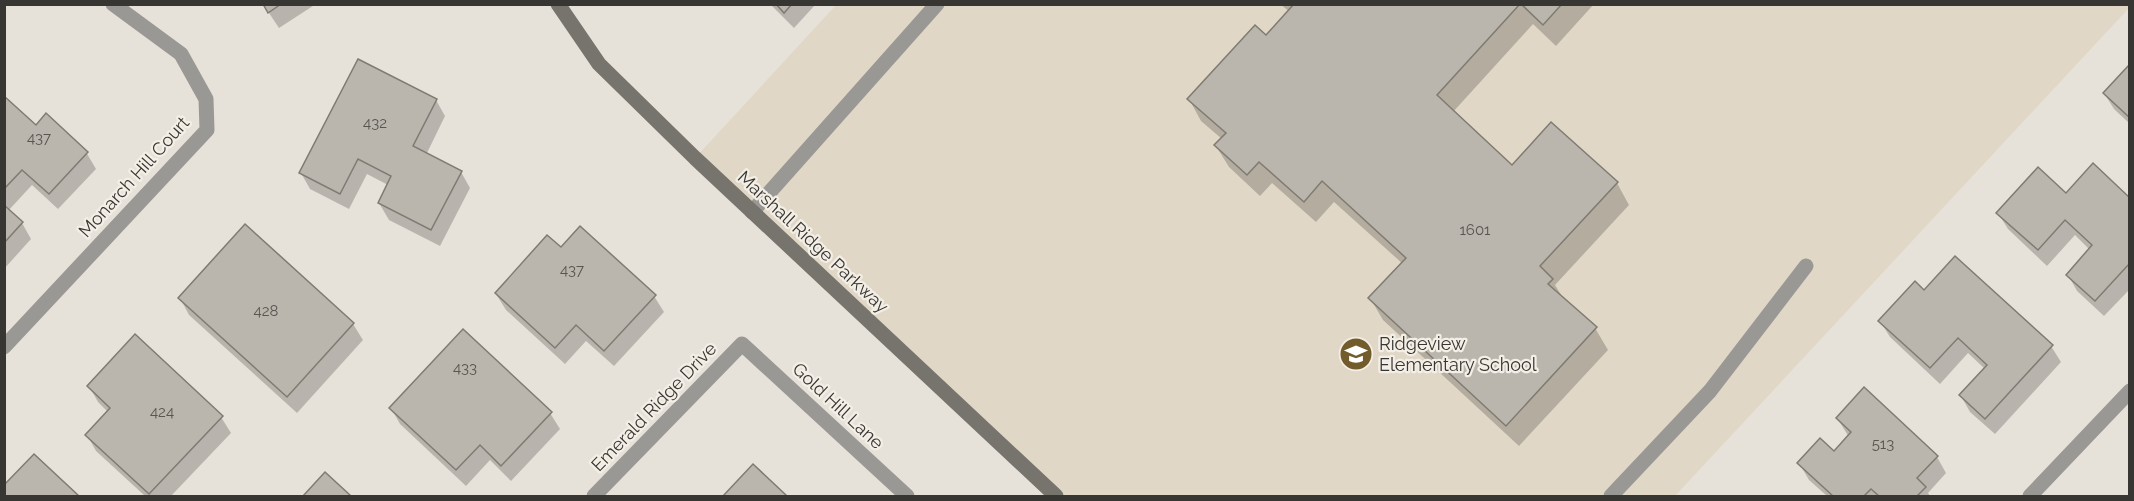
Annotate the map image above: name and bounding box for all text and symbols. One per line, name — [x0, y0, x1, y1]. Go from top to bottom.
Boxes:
street label: Monarch Hill Court — [74, 112, 193, 241]
house number: 432 — [363, 114, 387, 132]
house number: 437 — [27, 129, 51, 147]
street label: Marshall Ridge Parkway — [734, 166, 893, 317]
house number: 1601 — [1459, 221, 1491, 239]
house number: 437 — [560, 261, 584, 279]
house number: 428 — [254, 302, 279, 320]
place label: Ridgeview Elementary School — [1379, 333, 1537, 375]
school or university icon: Ridgeview Elementary School — [1338, 336, 1374, 372]
street label: Emerald Ridge Drive — [587, 338, 721, 475]
street label: Gold Hill Lane — [789, 358, 888, 453]
house number: 433 — [453, 359, 477, 377]
house number: 424 — [150, 403, 174, 421]
house number: 513 — [1872, 435, 1894, 453]

